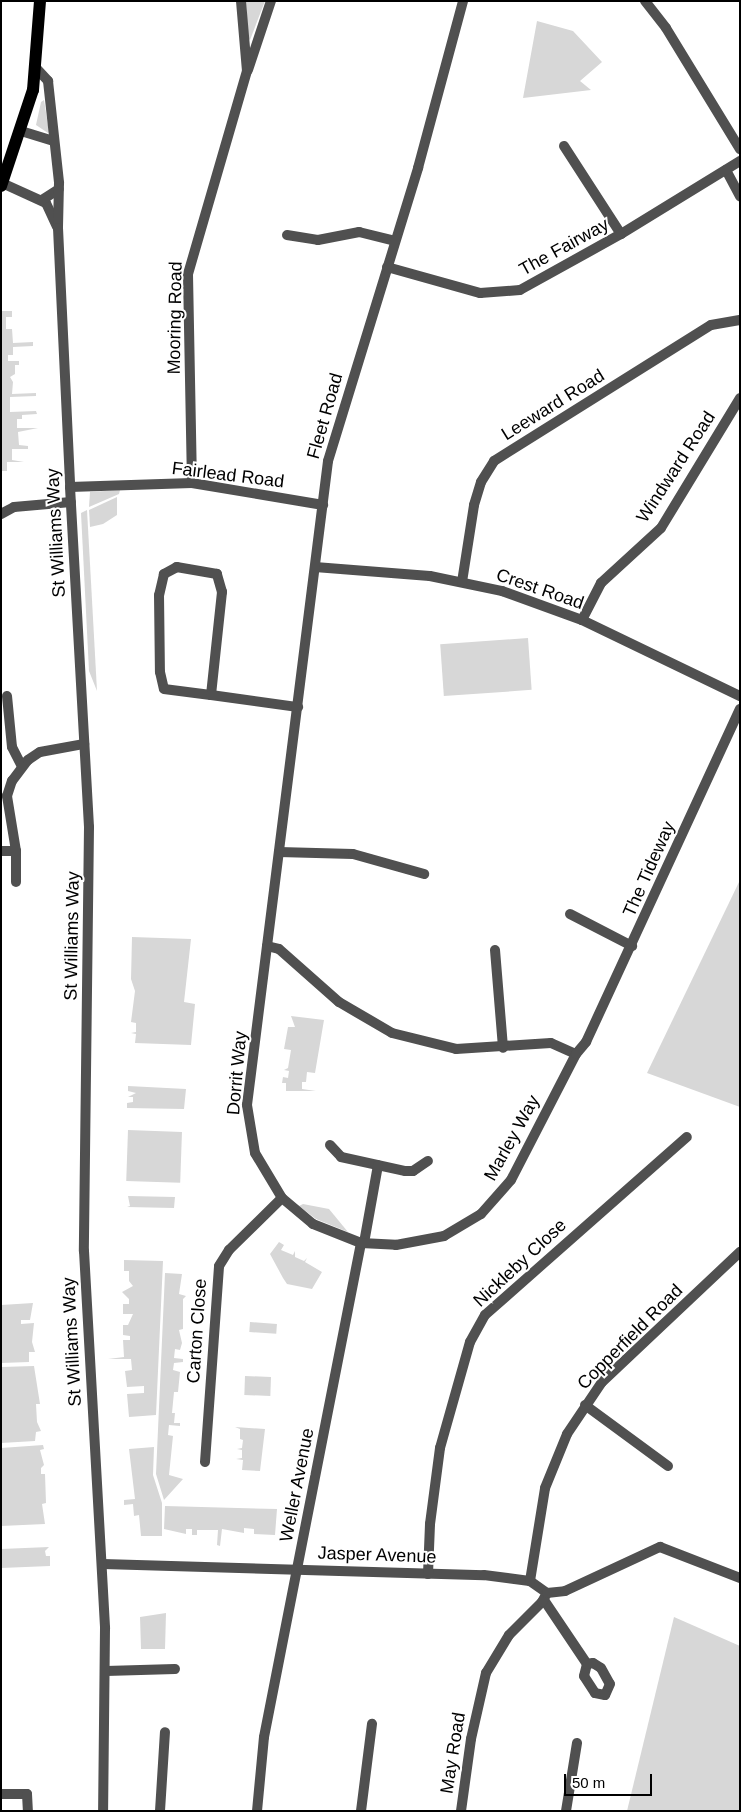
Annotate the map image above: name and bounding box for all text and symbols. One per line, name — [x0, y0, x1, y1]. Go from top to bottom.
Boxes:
street label: The Fairway — [515, 214, 613, 280]
street label: Mooring Road — [163, 261, 187, 375]
street label: Leeward Road — [498, 365, 608, 445]
street label: Fleet Road — [302, 371, 348, 461]
street label: Windward Road — [632, 407, 720, 527]
street label: Fairlead Road — [171, 457, 285, 493]
street label: St Williams Way — [42, 468, 70, 598]
street label: Crest Road — [493, 564, 587, 614]
street label: The Tideway — [618, 818, 680, 920]
street label: St Williams Way — [60, 871, 84, 1001]
street label: Dorrit Way — [223, 1030, 251, 1116]
street label: Marley Way — [480, 1092, 544, 1184]
street label: Nickleby Close — [469, 1215, 571, 1311]
street label: St Williams Way — [58, 1277, 86, 1407]
street label: Carton Close — [183, 1278, 211, 1384]
street label: Copperfield Road — [573, 1280, 687, 1394]
street label: Weller Avenue — [275, 1426, 319, 1544]
street label: Jasper Avenue — [317, 1542, 437, 1568]
street label: May Road — [436, 1711, 470, 1795]
scale bar — [566, 1764, 654, 1796]
text: 50 m — [572, 1774, 605, 1791]

